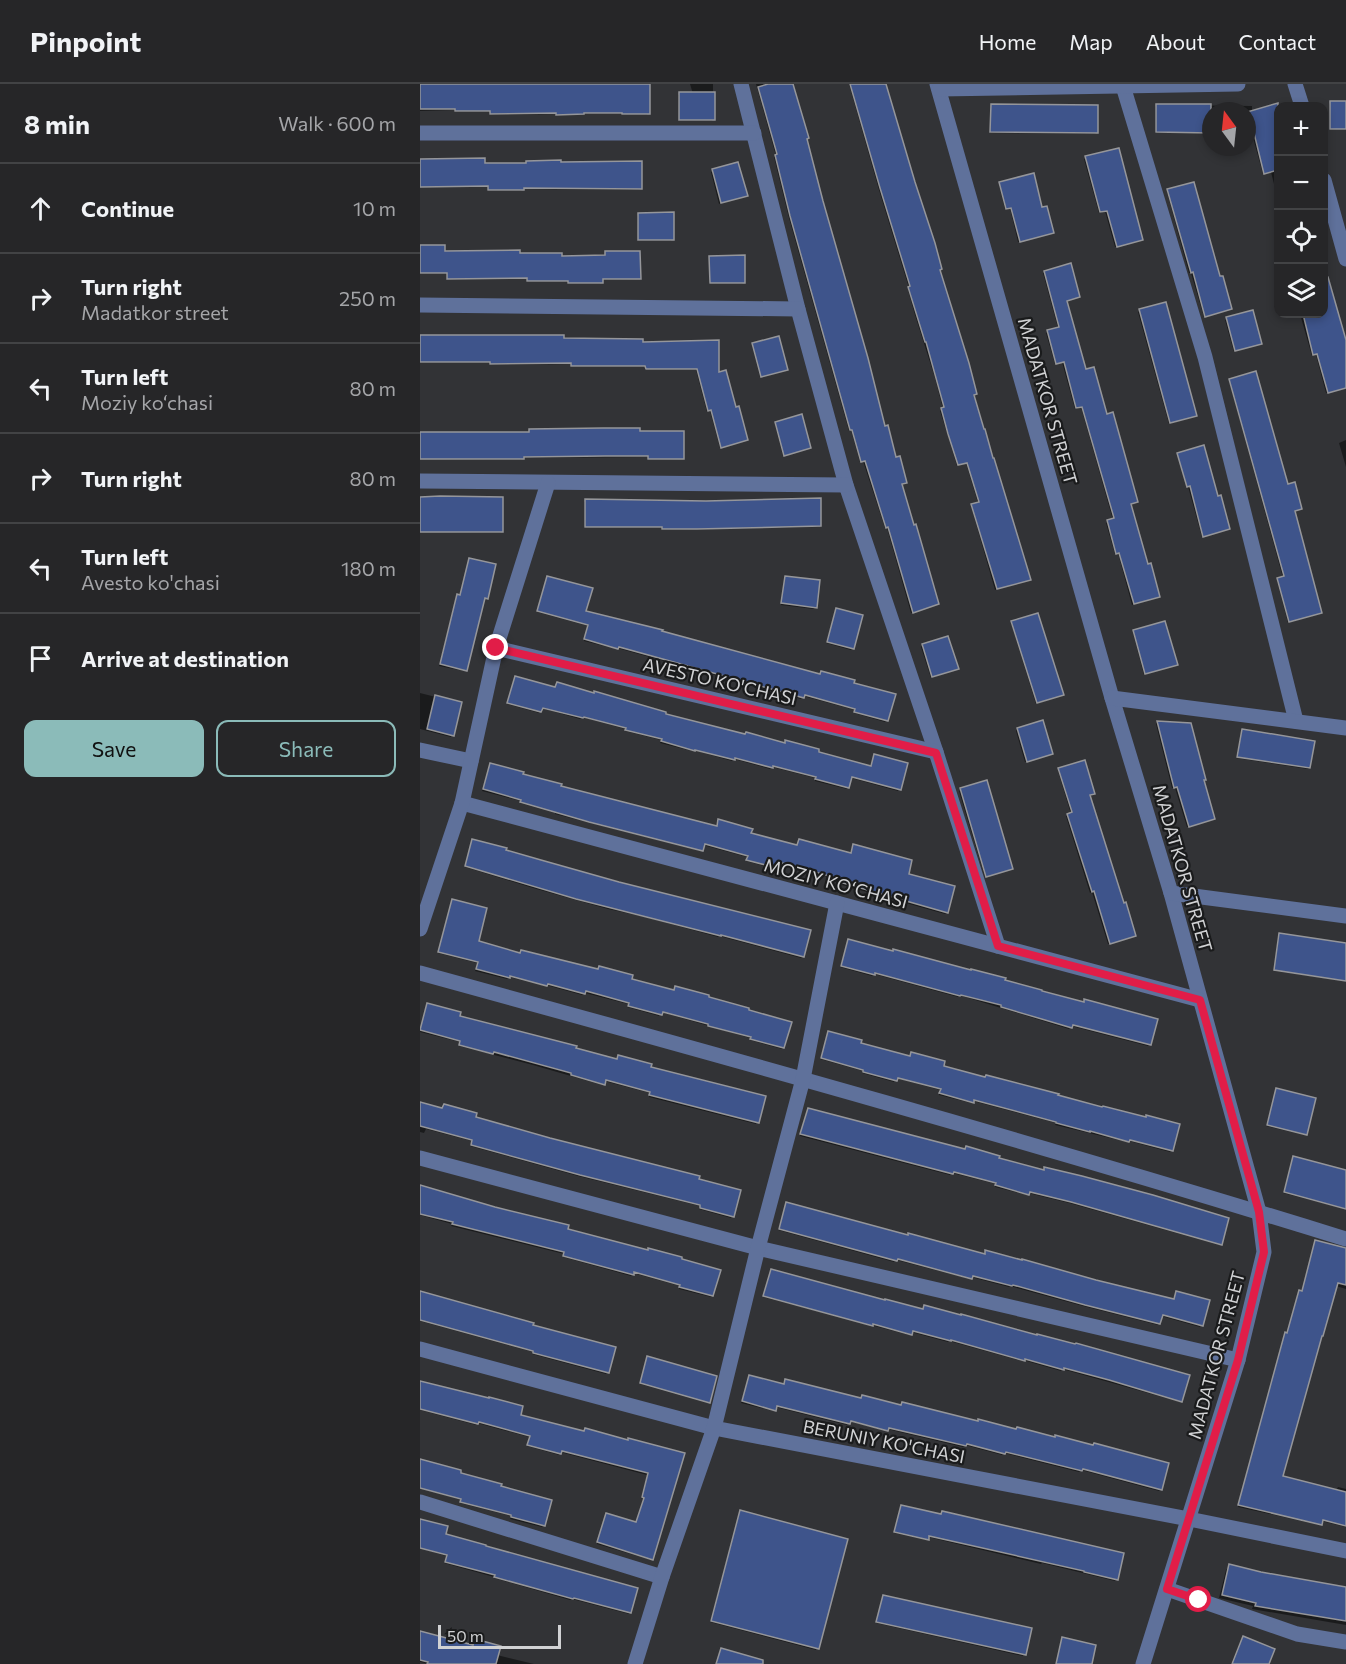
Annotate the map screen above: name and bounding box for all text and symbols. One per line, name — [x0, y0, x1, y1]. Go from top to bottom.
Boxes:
text: Pinpoint — [30, 24, 141, 58]
text: Home — [979, 29, 1036, 54]
text: Map — [1069, 29, 1113, 54]
text: About — [1146, 29, 1205, 54]
text: Contact — [1238, 29, 1316, 54]
north arrow — [1202, 102, 1256, 156]
map controls — [1274, 102, 1328, 318]
button: + — [1274, 102, 1328, 156]
text: 8 min — [24, 108, 90, 139]
text: Walk · 600 m — [278, 111, 396, 135]
button: − — [1274, 156, 1328, 210]
icon: ahead — [24, 192, 57, 225]
text: Continue — [81, 195, 174, 222]
text: 10 m — [353, 196, 396, 220]
button: locate — [1274, 210, 1328, 264]
button: layers — [1274, 264, 1328, 318]
text: Turn right — [81, 273, 182, 300]
icon: right — [24, 282, 57, 315]
text: 250 m — [339, 286, 396, 310]
text: Madatkor street — [81, 300, 229, 324]
street label: MADATKOR STREET — [1014, 315, 1082, 487]
text: Turn left — [81, 363, 168, 390]
icon: left — [24, 372, 57, 405]
text: 80 m — [350, 376, 396, 400]
text: Moziy ko‘chasi — [81, 390, 213, 414]
icon: right — [24, 462, 57, 495]
text: Turn right — [81, 465, 182, 492]
text: 80 m — [350, 466, 396, 490]
text: Turn left — [81, 543, 168, 570]
icon: left — [24, 552, 57, 585]
text: 180 m — [341, 556, 396, 580]
text: Avesto ko'chasi — [81, 570, 220, 594]
route end — [482, 634, 508, 660]
icon: arrive — [24, 642, 57, 675]
text: Arrive at destination — [81, 645, 289, 672]
street label: AVESTO KO'CHASI — [641, 653, 799, 709]
button: Save — [24, 720, 204, 777]
button: Share — [216, 720, 396, 777]
street label: MADATKOR STREET — [1149, 782, 1217, 954]
street label: MOZIY KO‘CHASI — [762, 853, 910, 913]
street label: MADATKOR STREET — [1183, 1268, 1249, 1442]
street label: BERUNIY KO'CHASI — [801, 1415, 967, 1467]
route start — [1185, 1586, 1211, 1612]
scale bar — [438, 1622, 561, 1650]
text: 50 m — [447, 1626, 484, 1645]

